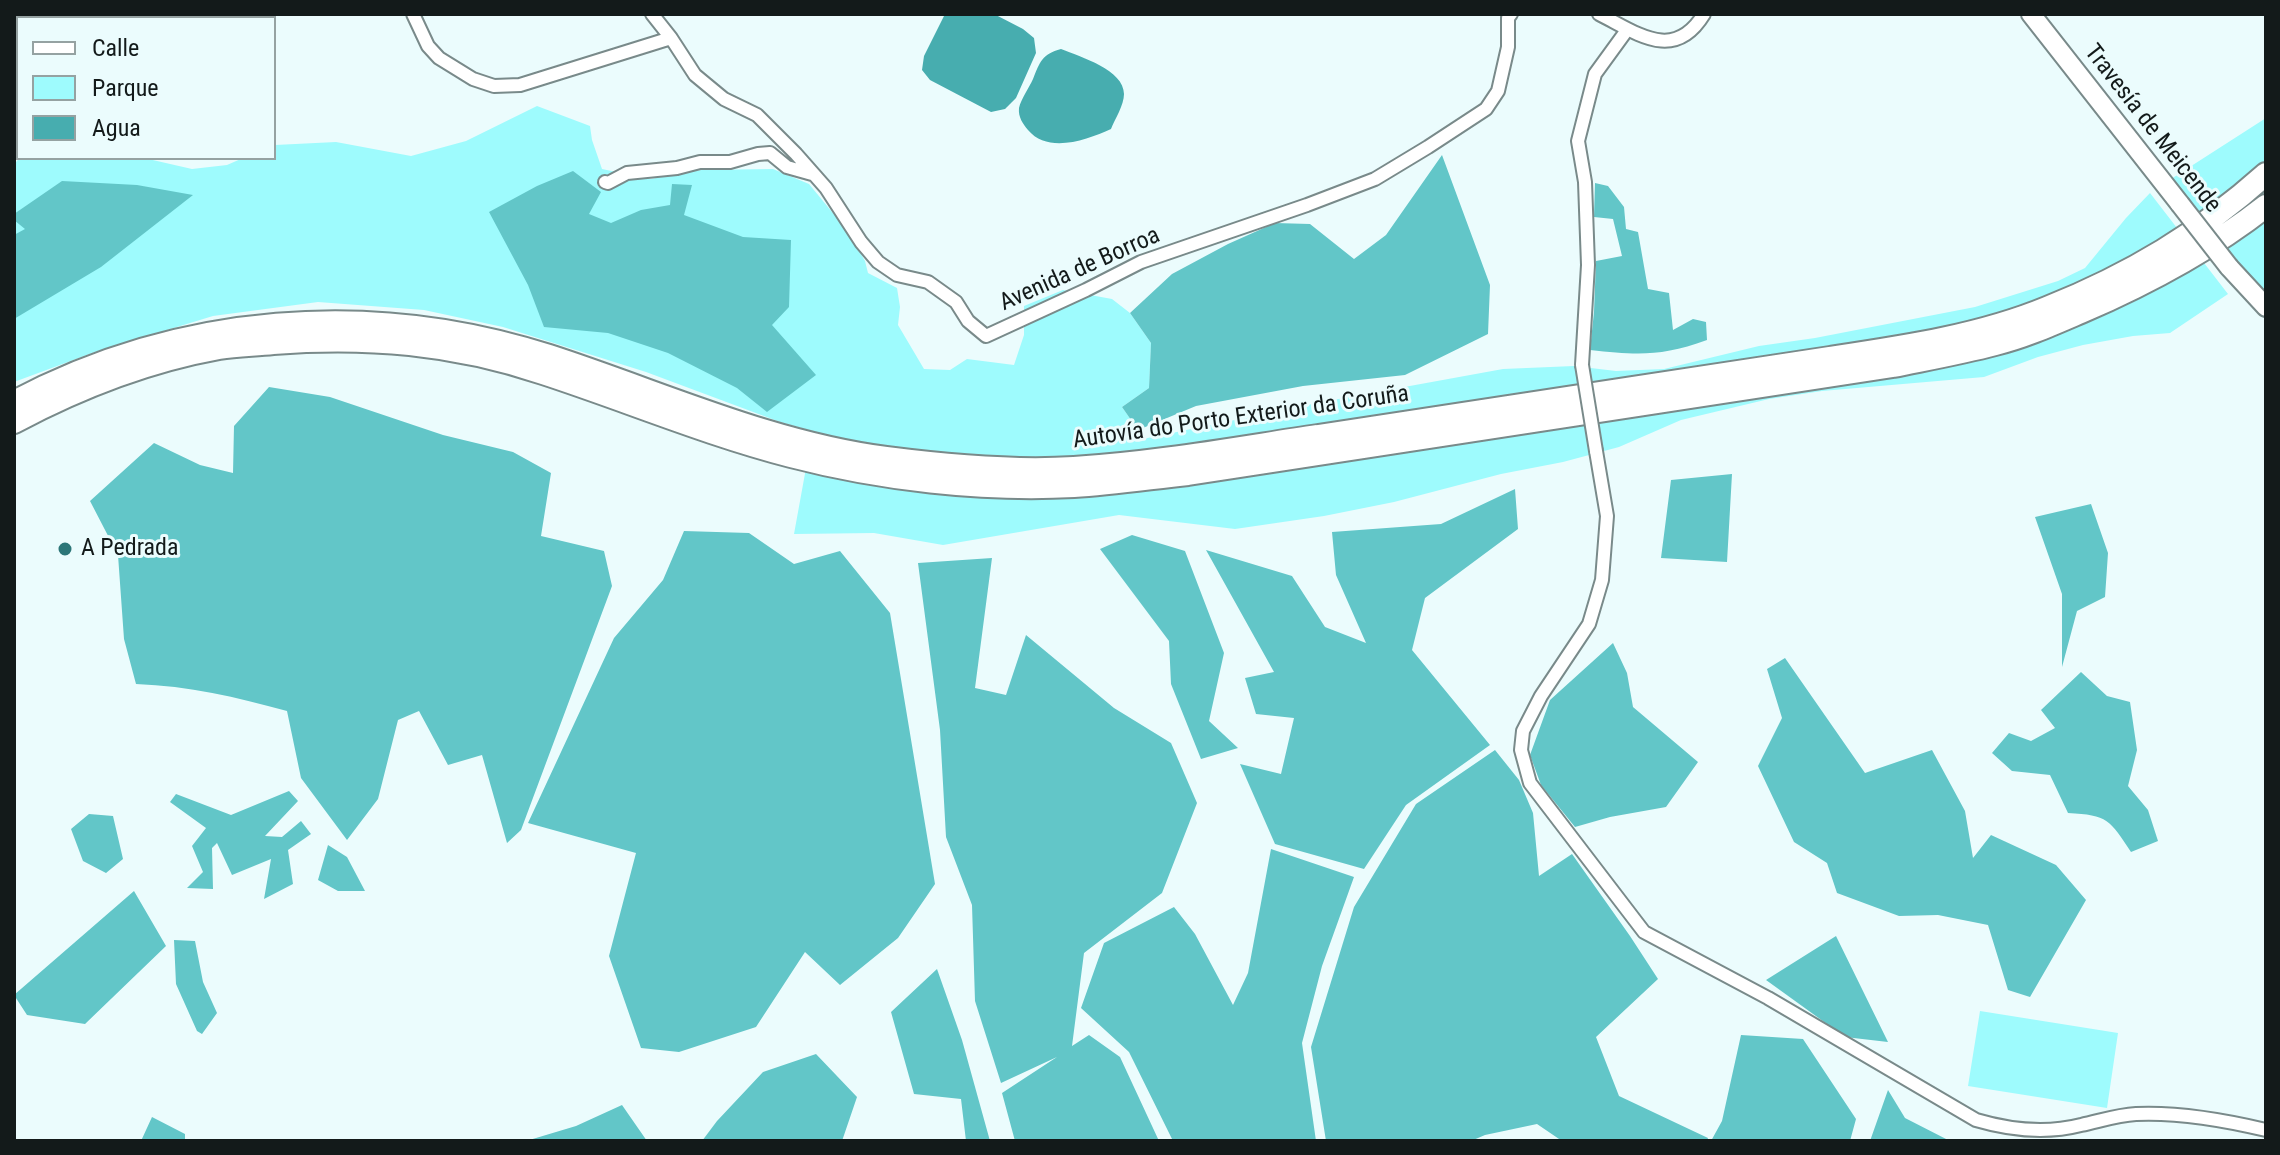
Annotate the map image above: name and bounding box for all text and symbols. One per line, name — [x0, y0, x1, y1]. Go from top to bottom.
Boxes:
legend — [16, 16, 276, 160]
text: Calle — [92, 34, 139, 62]
street label: Travesía de Meicende — [2077, 39, 2227, 219]
text: Parque — [92, 74, 159, 102]
text: Agua — [92, 114, 141, 142]
street label: Avenida de Borroa — [995, 222, 1165, 318]
street label: Autovía do Porto Exterior da Coruña — [1071, 380, 1411, 456]
place label: A Pedrada — [81, 535, 178, 563]
marker: A Pedrada — [56, 540, 74, 558]

